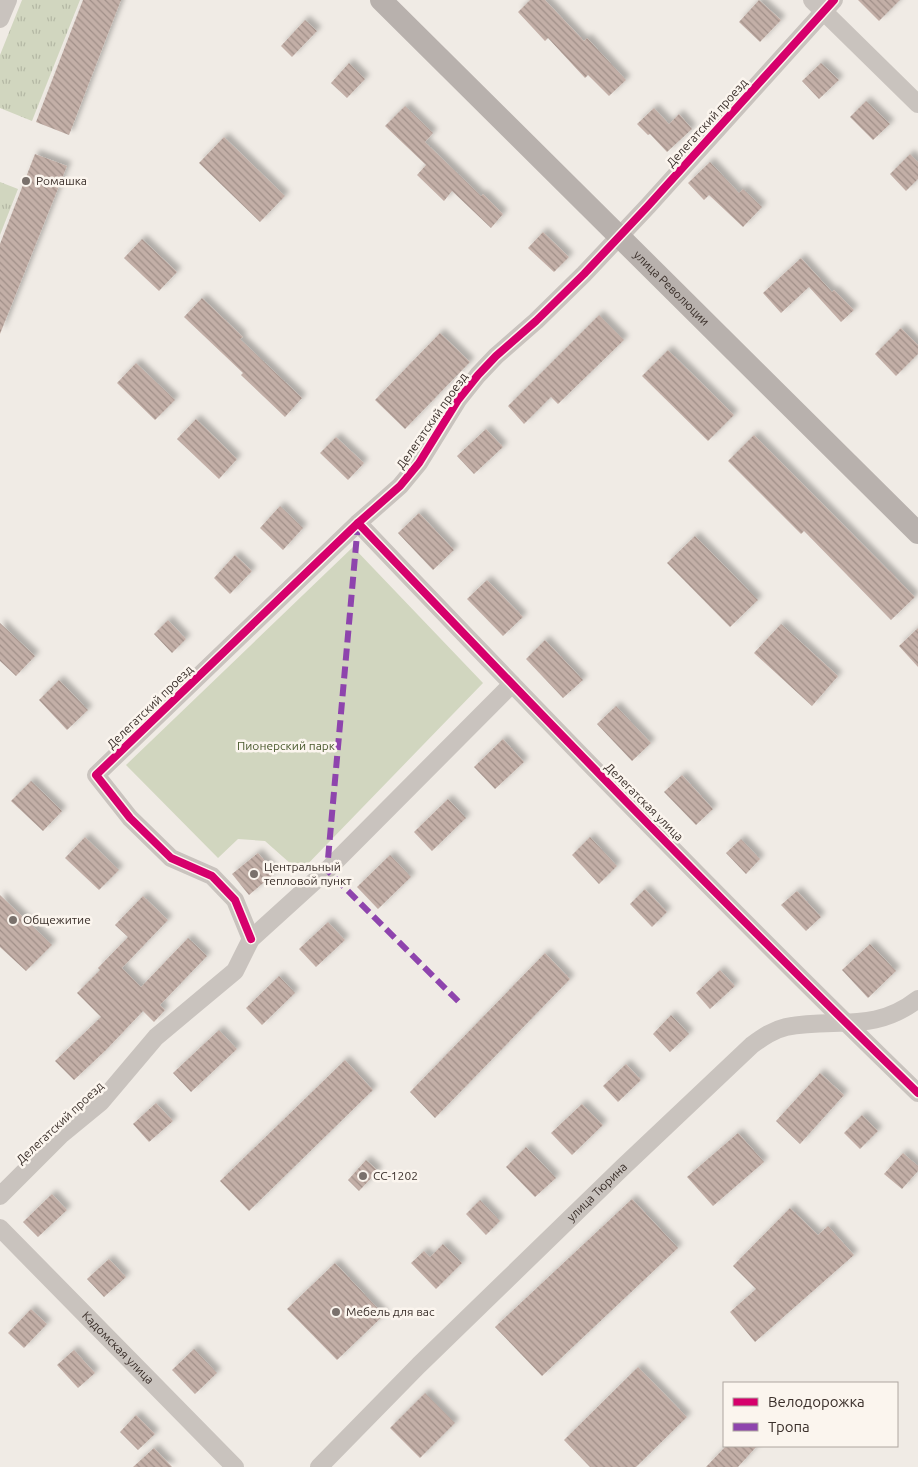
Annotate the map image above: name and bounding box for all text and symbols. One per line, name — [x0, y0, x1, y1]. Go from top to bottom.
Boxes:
street label: Делегатский проезд — [664, 76, 750, 169]
place label: Ромашка — [36, 174, 87, 187]
marker: Ромашка — [20, 175, 32, 187]
street label: улица Революции — [631, 248, 712, 328]
street label: Делегатский проезд — [394, 370, 470, 471]
street label: Делегатский проезд — [104, 662, 195, 751]
park label: Пионерский парк — [237, 739, 335, 752]
street label: Делегатская улица — [603, 760, 686, 843]
place label: Центральный тепловой пункт — [264, 860, 352, 887]
marker: Центральный тепловой пункт — [248, 868, 260, 880]
place label: Общежитие — [23, 913, 91, 926]
marker: Общежитие — [7, 914, 19, 926]
street label: Делегатский проезд — [14, 1079, 106, 1166]
street label: улица Тюрина — [564, 1160, 629, 1224]
place label: СС-1202 — [373, 1169, 418, 1182]
marker: СС-1202 — [357, 1170, 369, 1182]
place label: Мебель для вас — [346, 1305, 435, 1318]
marker: Мебель для вас — [330, 1306, 342, 1318]
street label: Кадомская улица — [80, 1309, 157, 1386]
legend — [723, 1382, 898, 1447]
text: Велодорожка — [768, 1393, 865, 1410]
text: Тропа — [768, 1418, 810, 1435]

